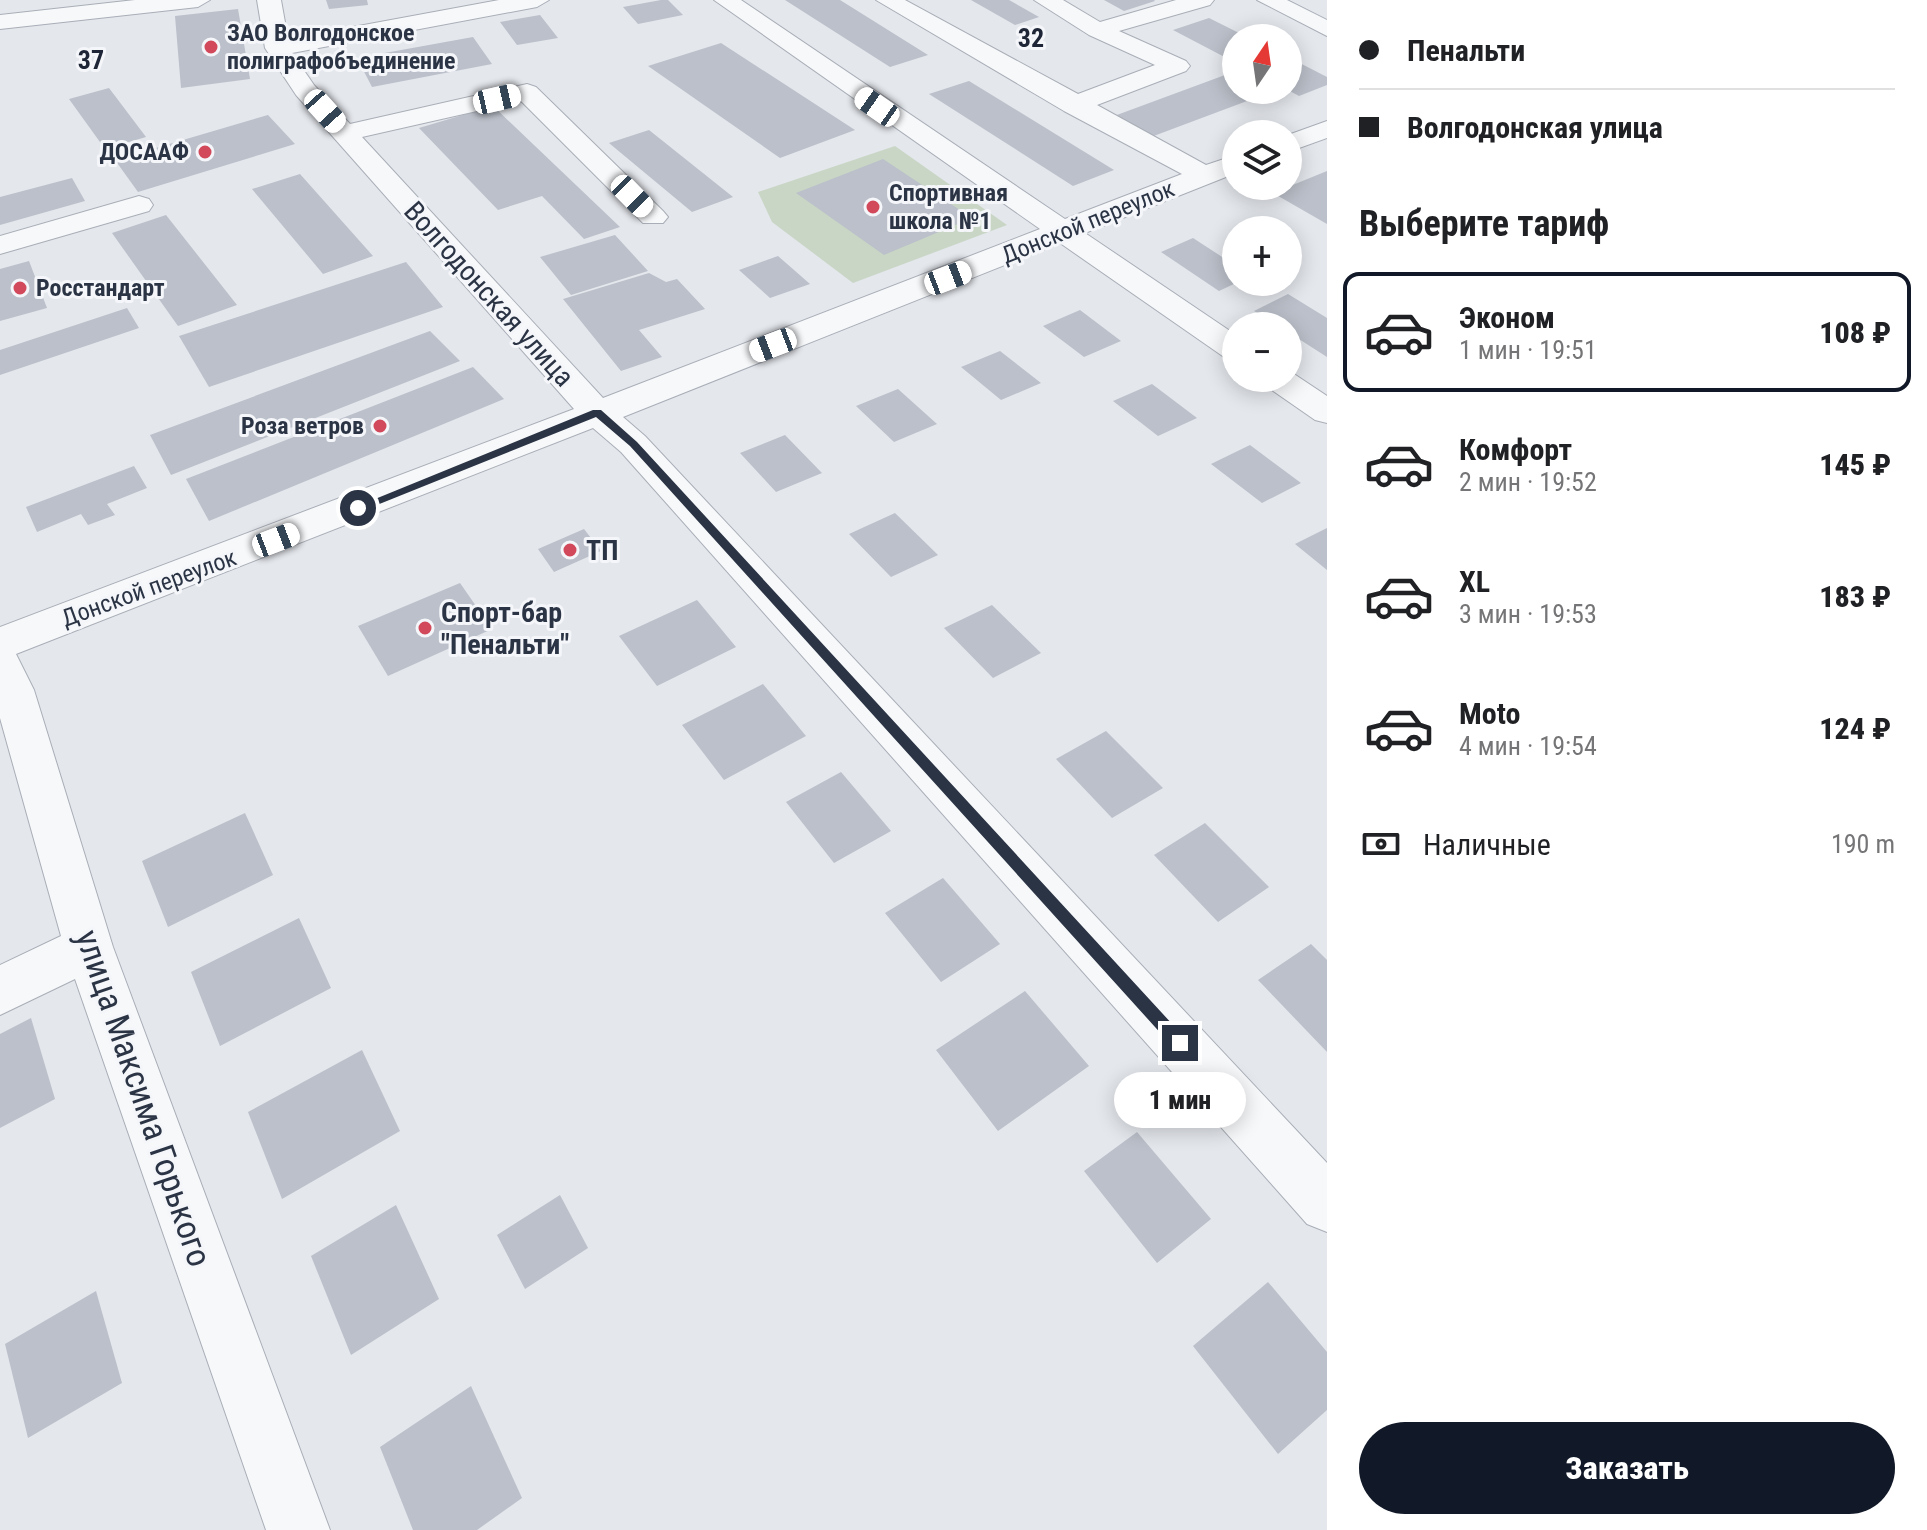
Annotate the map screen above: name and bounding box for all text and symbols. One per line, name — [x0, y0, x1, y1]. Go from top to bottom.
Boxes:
place label: ЗАО Волгодонское полиграфобъединение — [227, 19, 456, 75]
district label: 32 — [1018, 23, 1044, 53]
north arrow — [1222, 24, 1302, 104]
map controls — [1222, 24, 1302, 392]
text: Пенальти — [1407, 33, 1525, 68]
marker: ЗАО Волгодонское полиграфобъединение — [202, 38, 220, 56]
district label: 37 — [78, 45, 104, 75]
car — [471, 82, 523, 116]
car — [850, 83, 904, 131]
car — [300, 85, 350, 137]
text: Волгодонская улица — [1407, 110, 1663, 145]
button: layers — [1222, 120, 1302, 200]
place label: ДОСААФ — [99, 138, 189, 166]
marker: ДОСААФ — [196, 143, 214, 161]
car — [607, 171, 657, 221]
street label: Донской переулок — [997, 174, 1179, 269]
place label: Спортивная школа №1 — [889, 179, 1008, 235]
street label: Волгодонская улица — [397, 195, 581, 393]
marker: Спортивная школа №1 — [864, 198, 882, 216]
text: Выберите тариф — [1359, 203, 1609, 245]
button: + — [1222, 216, 1302, 296]
car — [921, 258, 975, 298]
place label: Росстандарт — [36, 274, 165, 302]
marker: Росстандарт — [11, 279, 29, 297]
icon: car — [1363, 296, 1435, 368]
text: Эконом — [1459, 300, 1555, 335]
button: − — [1222, 312, 1302, 392]
text: 108 ₽ — [1819, 315, 1891, 350]
car — [746, 325, 800, 365]
text: 1 мин · 19:51 — [1459, 335, 1597, 365]
place label: Роза ветров — [241, 412, 364, 440]
marker: Роза ветров — [371, 417, 389, 435]
icon: car — [1363, 428, 1435, 500]
text: Комфорт — [1459, 432, 1572, 467]
text: 145 ₽ — [1819, 447, 1891, 482]
text: 2 мин · 19:52 — [1459, 467, 1597, 497]
route start — [340, 490, 376, 526]
car — [249, 520, 303, 560]
place label: ТП — [586, 534, 618, 567]
marker: ТП — [561, 541, 579, 559]
street label: Донской переулок — [58, 543, 241, 633]
icon: car — [1363, 560, 1435, 632]
text: XL — [1459, 564, 1490, 599]
text: 183 ₽ — [1819, 579, 1891, 614]
place label: Спорт-бар "Пенальти" — [441, 596, 569, 661]
text: 3 мин · 19:53 — [1459, 599, 1597, 629]
marker: Спорт-бар "Пенальти" — [416, 619, 434, 637]
icon: car — [1363, 692, 1435, 764]
text: Moto — [1459, 696, 1520, 731]
text: 124 ₽ — [1819, 711, 1891, 746]
text: 4 мин · 19:54 — [1459, 731, 1597, 761]
icon: cash — [1359, 822, 1403, 866]
text: Наличные — [1423, 827, 1551, 862]
text: 190 m — [1831, 829, 1895, 859]
street label: улица Максима Горького — [68, 925, 220, 1271]
route end — [1162, 1025, 1198, 1061]
callout: 1 мин — [1114, 1071, 1246, 1127]
text: 1 мин — [1149, 1085, 1211, 1115]
button: Заказать — [1359, 1422, 1895, 1514]

